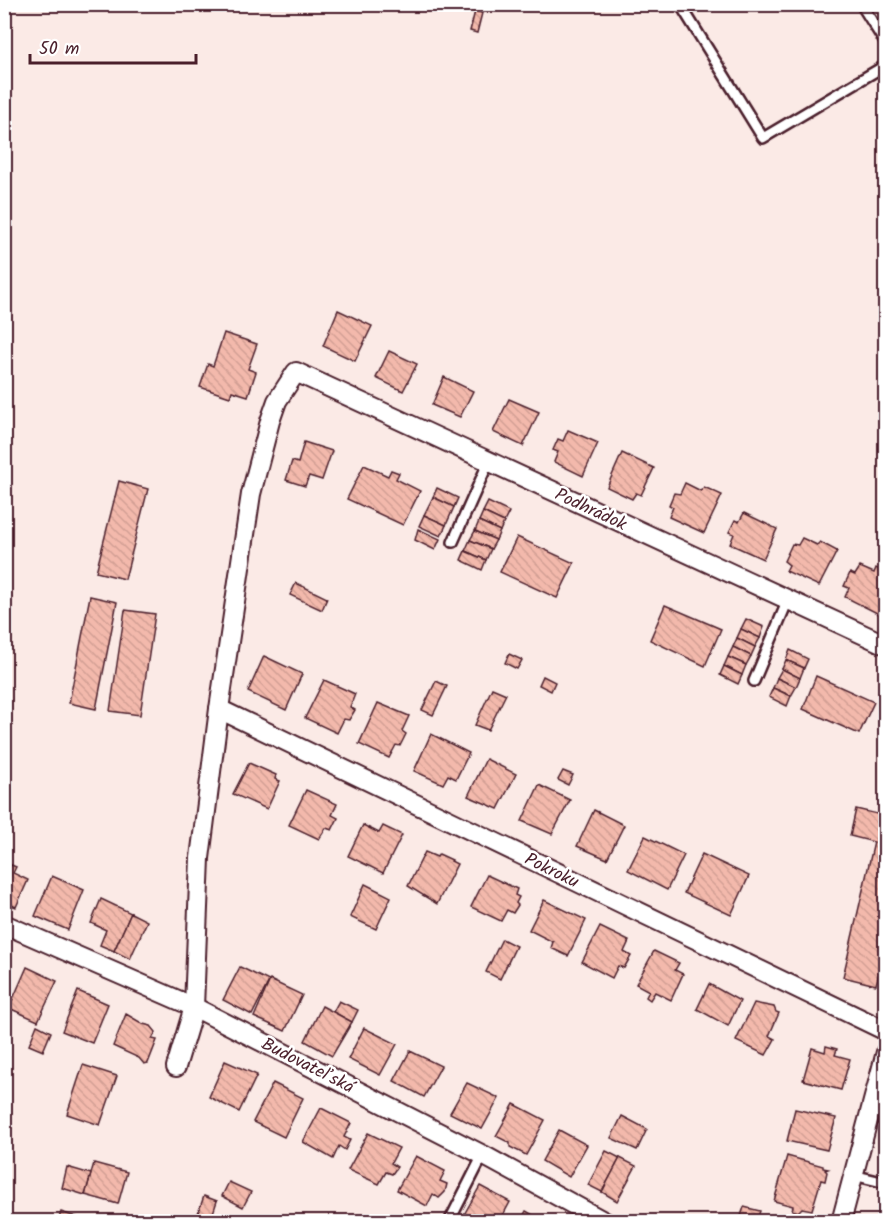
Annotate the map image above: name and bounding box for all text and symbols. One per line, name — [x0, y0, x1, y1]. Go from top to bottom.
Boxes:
scale bar — [30, 27, 196, 65]
text: 50 m — [39, 35, 79, 64]
street label: Podhrádok — [550, 481, 632, 540]
street label: Pokroku — [519, 846, 584, 897]
street label: Budovateľská — [256, 1030, 360, 1103]

